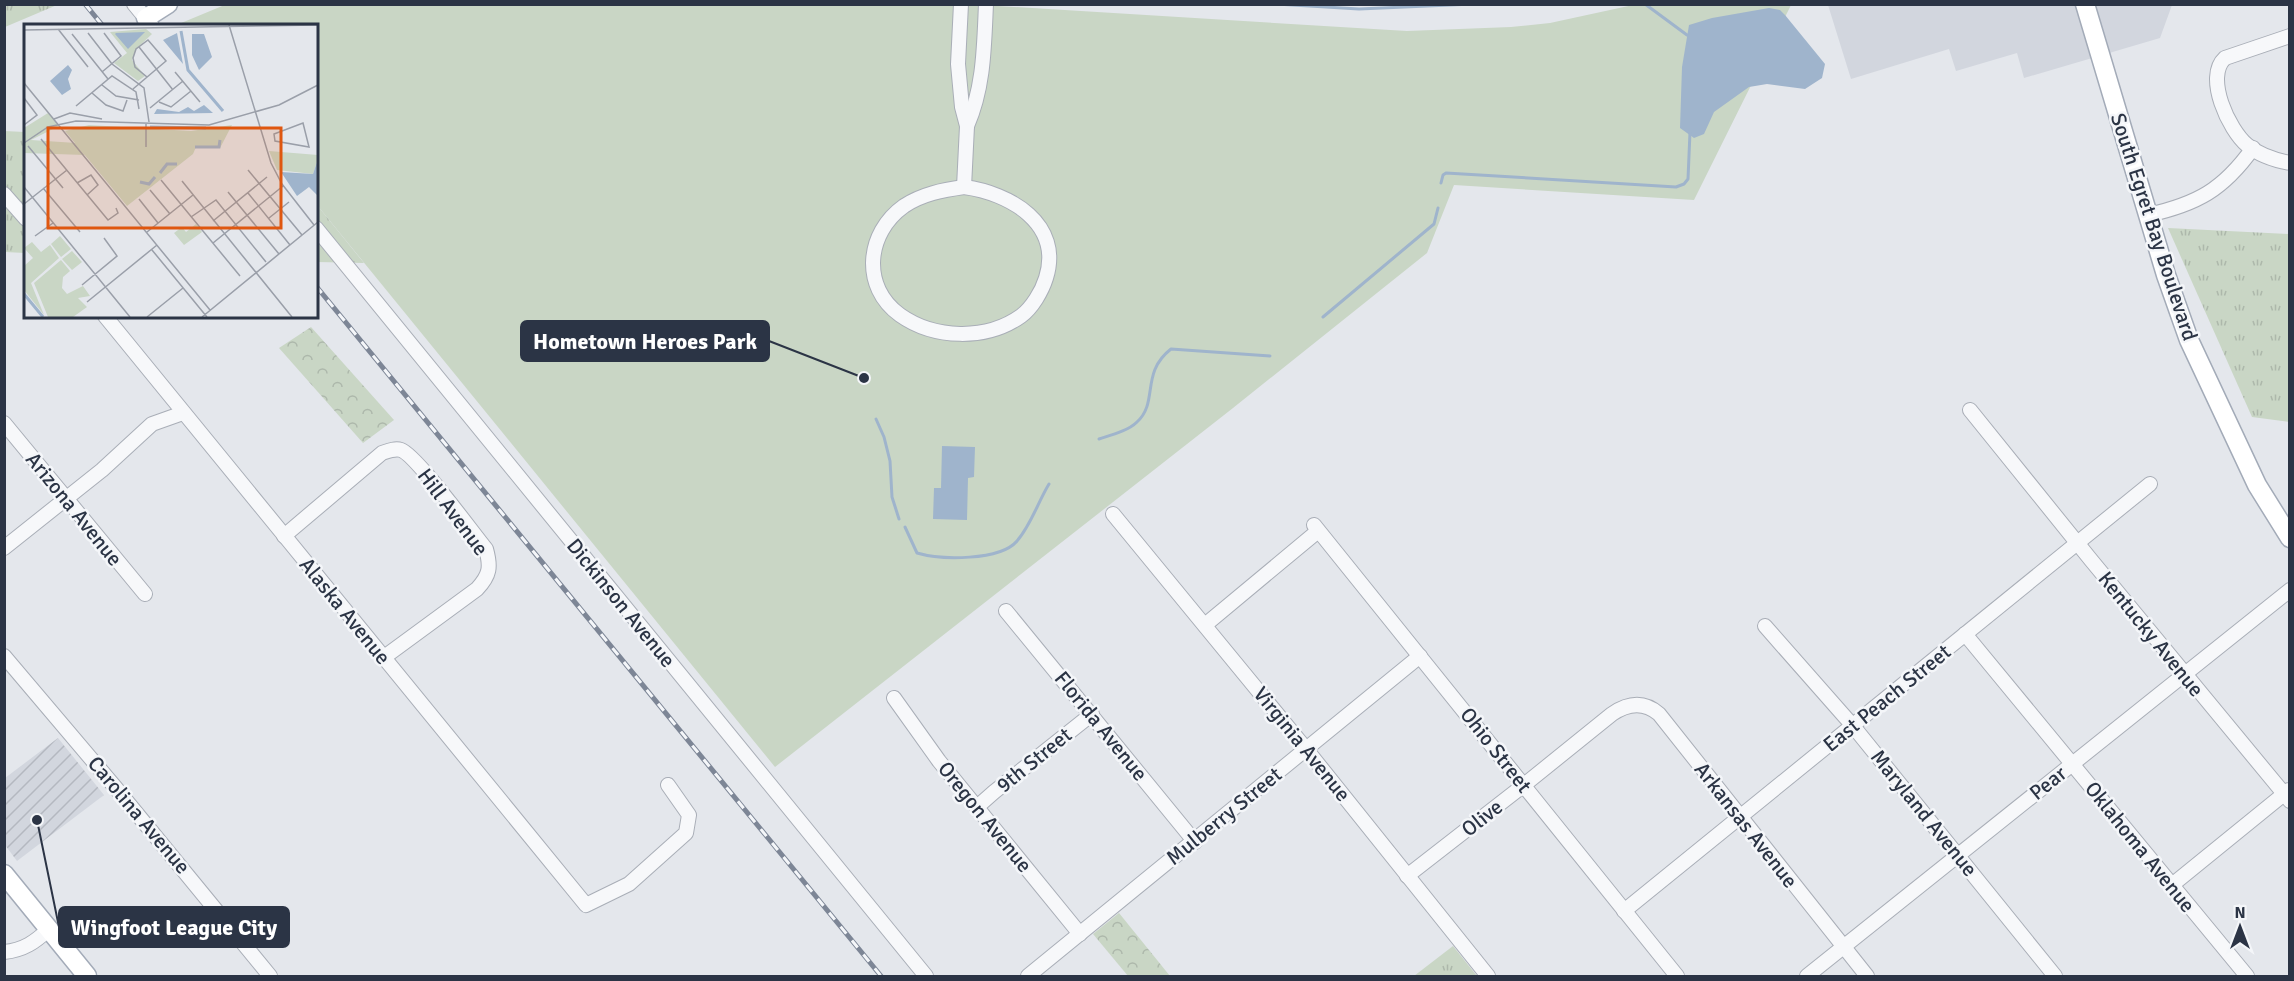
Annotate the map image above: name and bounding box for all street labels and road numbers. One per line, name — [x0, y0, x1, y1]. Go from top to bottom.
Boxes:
street label: South Egret Bay Boulevard — [2105, 110, 2203, 344]
street label: Arizona Avenue — [20, 447, 128, 571]
street label: Hill Avenue — [412, 463, 494, 561]
street label: Dickinson Avenue — [561, 533, 681, 673]
street label: Alaska Avenue — [294, 552, 396, 670]
street label: Kentucky Avenue — [2093, 566, 2209, 702]
street label: East Peach Street — [1818, 639, 1956, 757]
street label: Florida Avenue — [1049, 666, 1153, 786]
street label: Virginia Avenue — [1248, 681, 1356, 807]
street label: Ohio Street — [1455, 702, 1537, 798]
street label: 9th Street — [991, 722, 1077, 798]
street label: Maryland Avenue — [1865, 744, 1983, 882]
street label: Carolina Avenue — [82, 751, 196, 879]
street label: Oregon Avenue — [932, 756, 1038, 878]
street label: Arkansas Avenue — [1689, 757, 1803, 893]
street label: Pear — [2024, 760, 2072, 806]
street label: Mulberry Street — [1161, 761, 1287, 871]
street label: Oklahoma Avenue — [2079, 776, 2201, 918]
street label: Olive — [1456, 794, 1508, 842]

